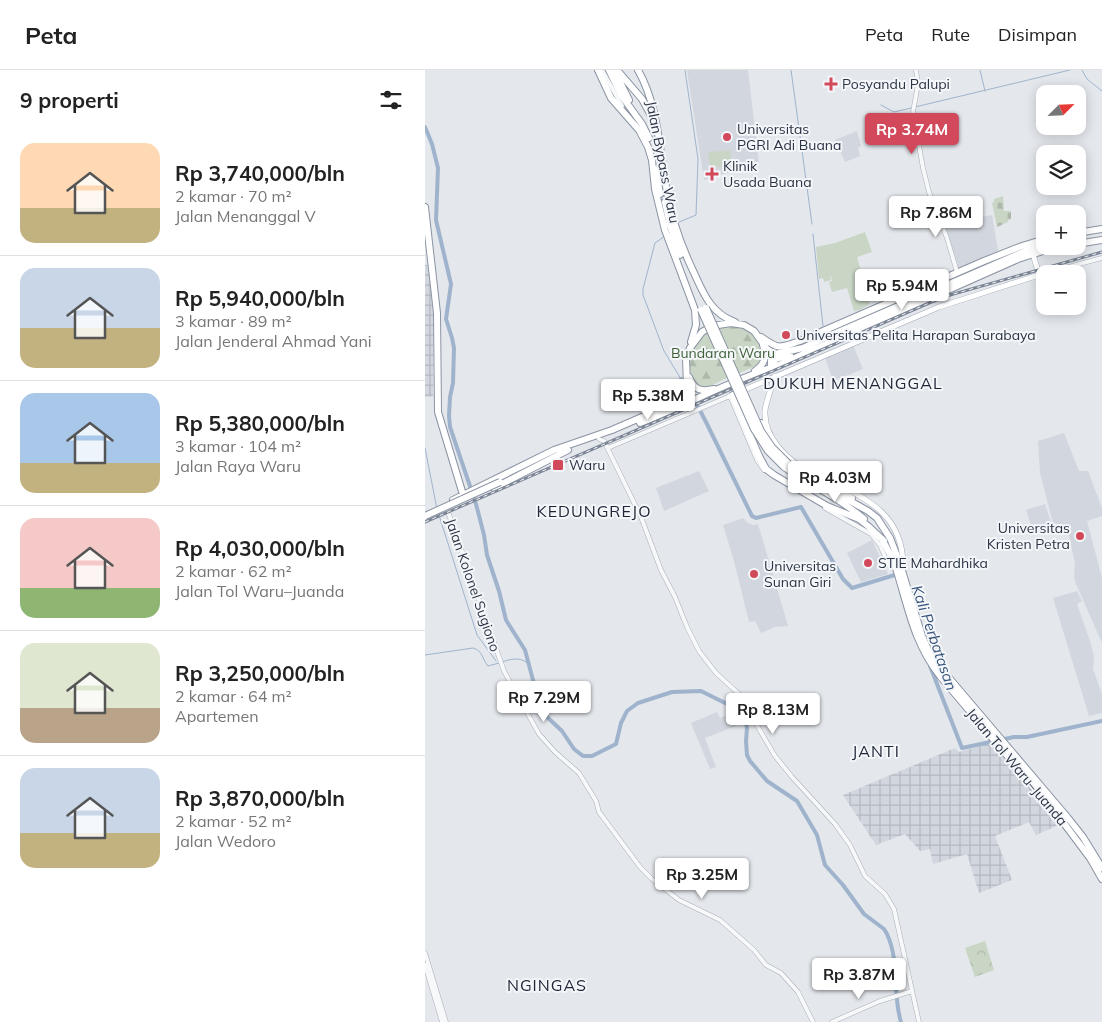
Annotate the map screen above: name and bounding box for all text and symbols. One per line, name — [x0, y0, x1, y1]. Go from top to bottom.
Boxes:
text: Peta — [25, 20, 77, 50]
text: Peta — [865, 23, 903, 46]
text: Rute — [931, 23, 970, 46]
text: Disimpan — [998, 23, 1077, 46]
place label: Posyandu Palupi — [842, 75, 950, 93]
marker: Posyandu Palupi — [824, 77, 838, 91]
north arrow — [1036, 85, 1086, 135]
map controls — [1036, 85, 1086, 315]
icon: filters — [377, 86, 405, 114]
text: 9 properti — [20, 87, 119, 113]
street label: Jalan Bypass Waru — [642, 99, 684, 225]
pin: Rp 3.74M — [860, 112, 964, 155]
text: Rp 3.74M — [876, 119, 948, 139]
place label: Universitas PGRI Adi Buana — [737, 120, 841, 154]
marker: Universitas PGRI Adi Buana — [721, 131, 733, 143]
button: layers — [1036, 145, 1086, 195]
place label: Klinik Usada Buana — [723, 157, 812, 191]
text: Rp 3,740,000/bln — [175, 160, 345, 186]
icon: home — [60, 163, 120, 223]
marker: Klinik Usada Buana — [705, 167, 719, 181]
text: 2 kamar · 70 m² — [175, 186, 292, 206]
pin: Rp 7.86M — [884, 196, 988, 238]
text: Rp 7.86M — [900, 202, 972, 222]
button: + — [1036, 205, 1086, 255]
text: Jalan Menanggal V — [175, 206, 316, 226]
button: − — [1036, 265, 1086, 315]
pin: Rp 5.94M — [850, 268, 954, 311]
text: Rp 5.94M — [866, 275, 938, 295]
text: Rp 5,940,000/bln — [175, 285, 345, 311]
icon: home — [60, 288, 120, 348]
text: 3 kamar · 89 m² — [175, 311, 292, 331]
place label: Universitas Pelita Harapan Surabaya — [796, 326, 1036, 344]
marker: Universitas Pelita Harapan Surabaya — [780, 329, 792, 341]
text: Jalan Jenderal Ahmad Yani — [175, 331, 372, 351]
park label: Bundaran Waru — [671, 344, 775, 362]
district label: DUKUH MENANGGAL — [763, 373, 943, 393]
pin: Rp 5.38M — [596, 378, 700, 421]
text: Rp 5.38M — [612, 385, 684, 405]
text: Rp 5,380,000/bln — [175, 410, 345, 436]
icon: home — [60, 413, 120, 473]
text: 3 kamar · 104 m² — [175, 436, 301, 456]
text: Jalan Raya Waru — [175, 456, 301, 476]
place label: Waru — [569, 456, 605, 474]
marker: Waru — [551, 458, 565, 472]
pin: Rp 4.03M — [783, 460, 887, 503]
text: Rp 4.03M — [799, 467, 871, 487]
district label: KEDUNGREJO — [537, 501, 652, 521]
street label: Jalan Kolonel Sugiono — [442, 516, 504, 654]
place label: Universitas Kristen Petra — [987, 519, 1070, 553]
marker: Universitas Kristen Petra — [1074, 530, 1086, 542]
text: Rp 4,030,000/bln — [175, 535, 345, 561]
icon: home — [60, 538, 120, 598]
place label: STIE Mahardhika — [878, 554, 988, 572]
place label: Universitas Sunan Giri — [764, 557, 836, 591]
marker: STIE Mahardhika — [862, 557, 874, 569]
text: 2 kamar · 62 m² — [175, 561, 292, 581]
marker: Universitas Sunan Giri — [748, 568, 760, 580]
text: Jalan Tol Waru–Juanda — [175, 581, 344, 601]
water label: Kali Perbatasan — [908, 583, 961, 693]
text: Rp 3,250,000/bln — [175, 660, 345, 686]
icon: home — [60, 663, 120, 723]
pin: Rp 7.29M — [492, 680, 596, 723]
text: 2 kamar · 64 m² — [175, 686, 292, 706]
text: Rp 7.29M — [508, 687, 580, 707]
pin: Rp 8.13M — [721, 692, 825, 735]
text: Rp 8.13M — [737, 699, 809, 719]
street label: Jalan Tol Waru–Juanda — [963, 704, 1071, 830]
text: Apartemen — [175, 706, 259, 726]
district label: JANTI — [852, 741, 900, 761]
text: Rp 3,870,000/bln — [175, 785, 345, 811]
icon: home — [60, 788, 120, 848]
text: 2 kamar · 52 m² — [175, 811, 292, 831]
text: Jalan Wedoro — [175, 831, 276, 851]
pin: Rp 3.25M — [650, 858, 754, 900]
text: Rp 3.25M — [666, 864, 738, 884]
pin: Rp 3.87M — [807, 958, 911, 1000]
text: Rp 3.87M — [823, 964, 895, 984]
district label: NGINGAS — [507, 975, 587, 995]

